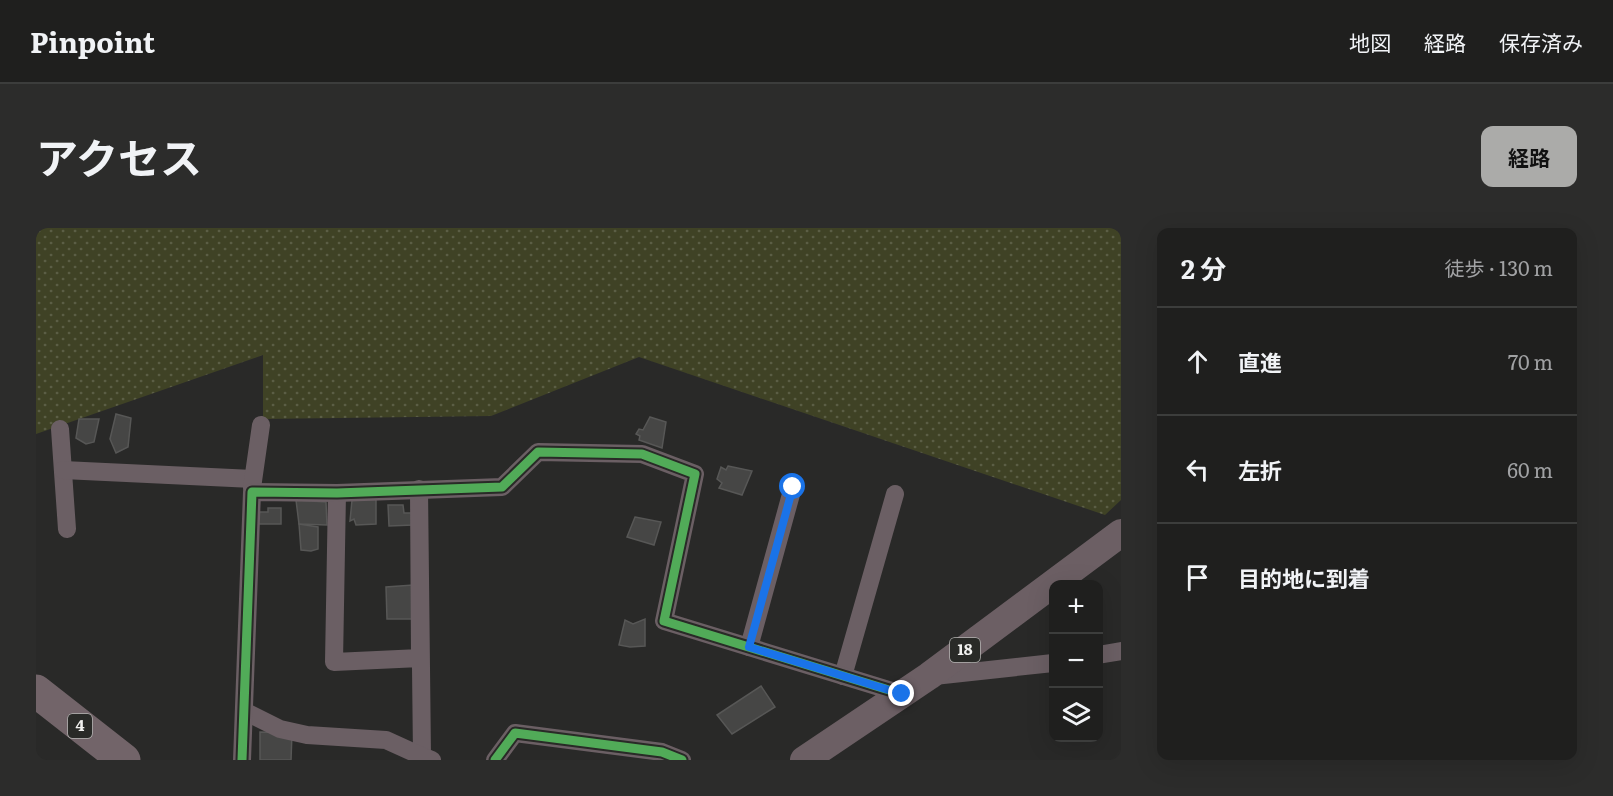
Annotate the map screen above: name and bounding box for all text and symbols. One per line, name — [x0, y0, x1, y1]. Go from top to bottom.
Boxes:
text: Pinpoint — [30, 20, 155, 62]
text: 地図 — [1349, 26, 1391, 57]
text: 経路 — [1424, 26, 1466, 57]
text: 保存済み — [1499, 26, 1583, 57]
text: アクセス — [36, 125, 202, 187]
button: 経路 — [1481, 126, 1577, 187]
text: 2 分 — [1181, 248, 1226, 287]
text: 徒歩 · 130 m — [1444, 252, 1553, 282]
icon: ahead — [1181, 345, 1214, 378]
text: 直進 — [1238, 345, 1282, 378]
text: 70 m — [1508, 346, 1553, 376]
icon: left — [1181, 453, 1214, 486]
text: 左折 — [1238, 453, 1282, 486]
text: 60 m — [1507, 454, 1553, 484]
route start — [779, 473, 805, 499]
icon: arrive — [1181, 561, 1214, 594]
text: 目的地に到着 — [1238, 561, 1370, 594]
map controls — [1049, 580, 1103, 742]
button: + — [1049, 580, 1103, 634]
button: − — [1049, 634, 1103, 688]
road number: 18 — [950, 638, 980, 662]
route end — [888, 680, 914, 706]
button: layers — [1049, 688, 1103, 742]
road number: 4 — [68, 714, 92, 738]

